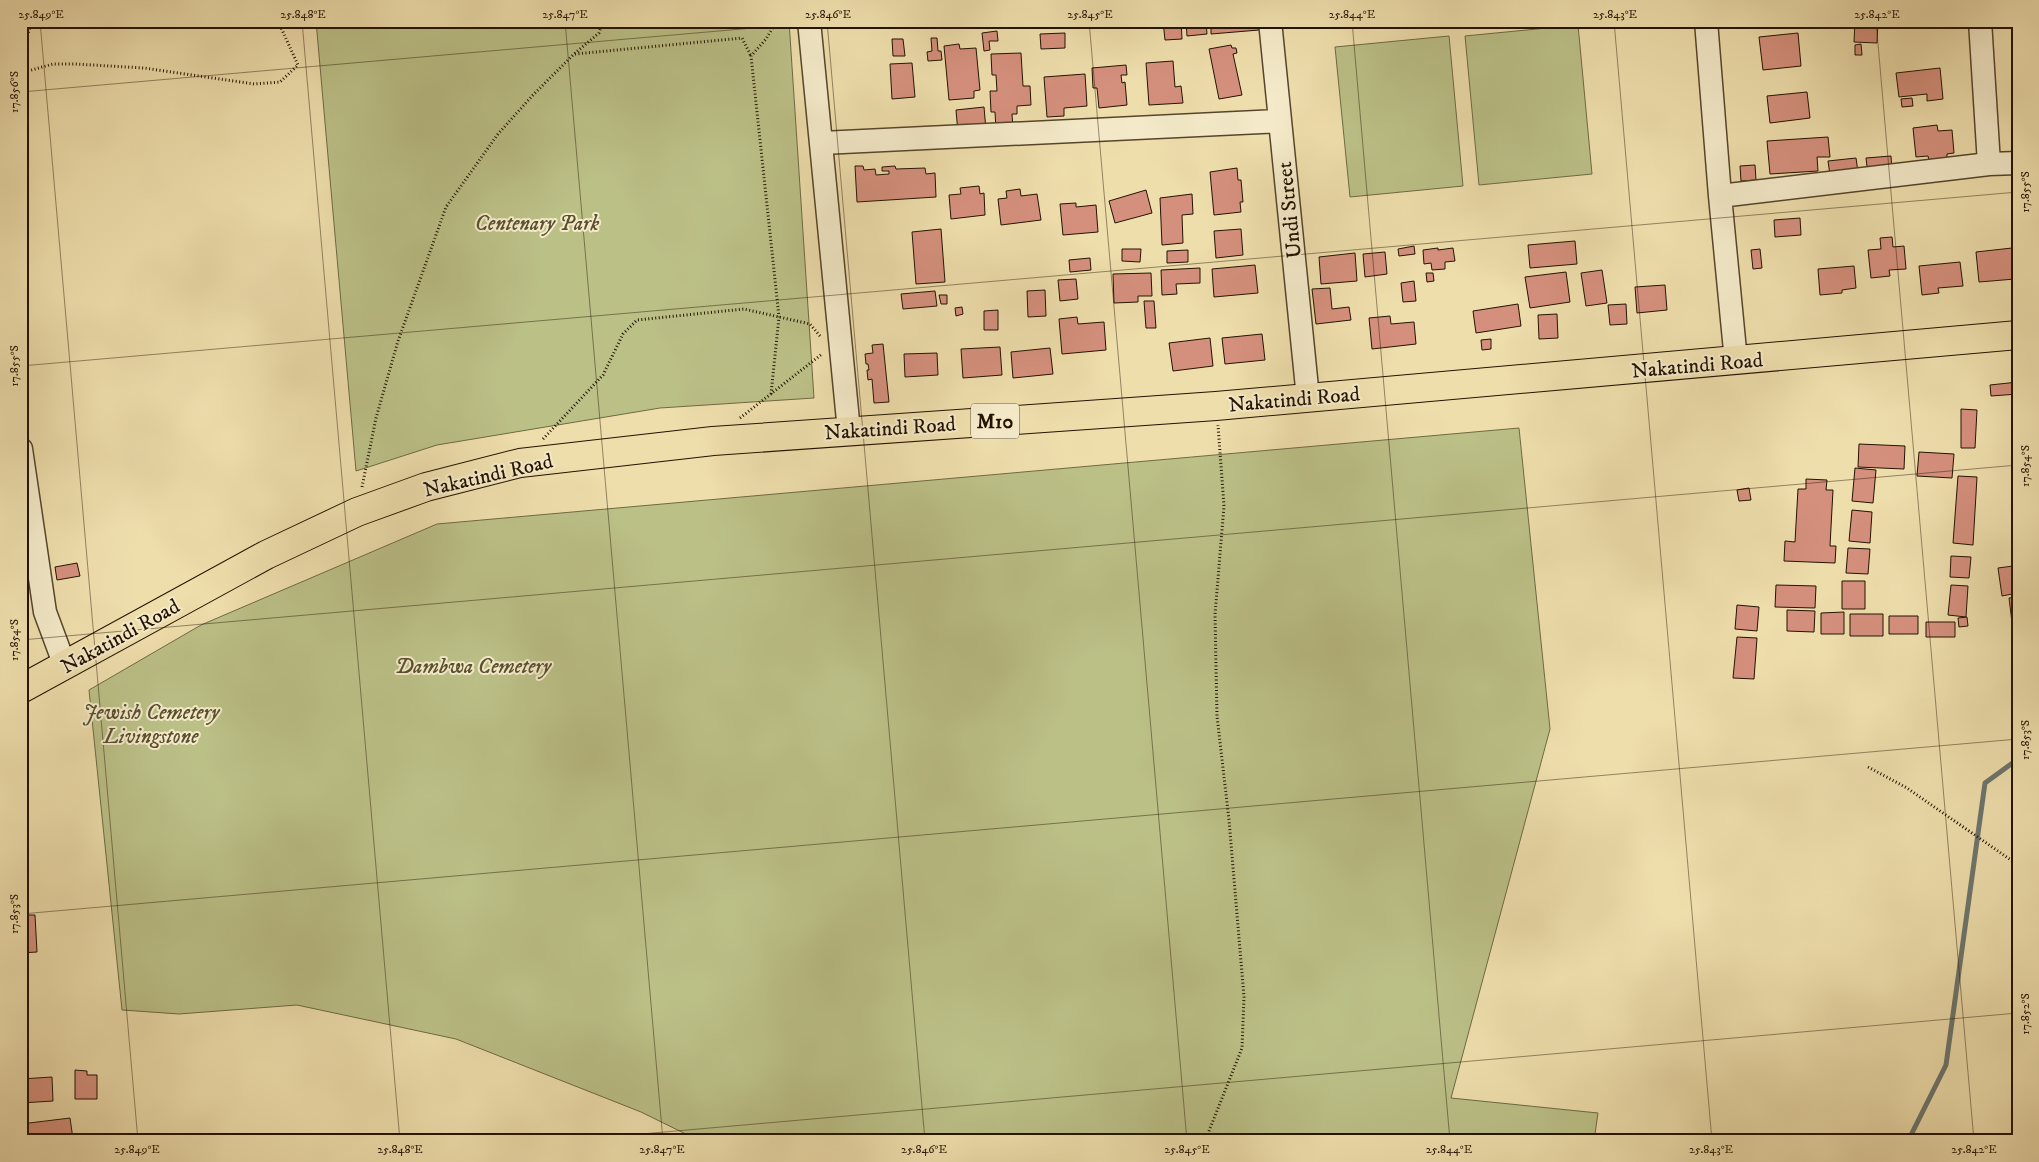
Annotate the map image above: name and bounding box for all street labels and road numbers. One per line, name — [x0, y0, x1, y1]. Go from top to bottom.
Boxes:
street label: Undi Street — [1272, 160, 1308, 259]
street label: Nakatindi Road — [1630, 347, 1764, 385]
street label: Nakatindi Road — [1227, 381, 1361, 419]
road number: M10 — [971, 404, 1019, 438]
street label: Nakatindi Road — [823, 411, 957, 447]
street label: Nakatindi Road — [421, 448, 556, 503]
street label: Nakatindi Road — [56, 593, 185, 680]

